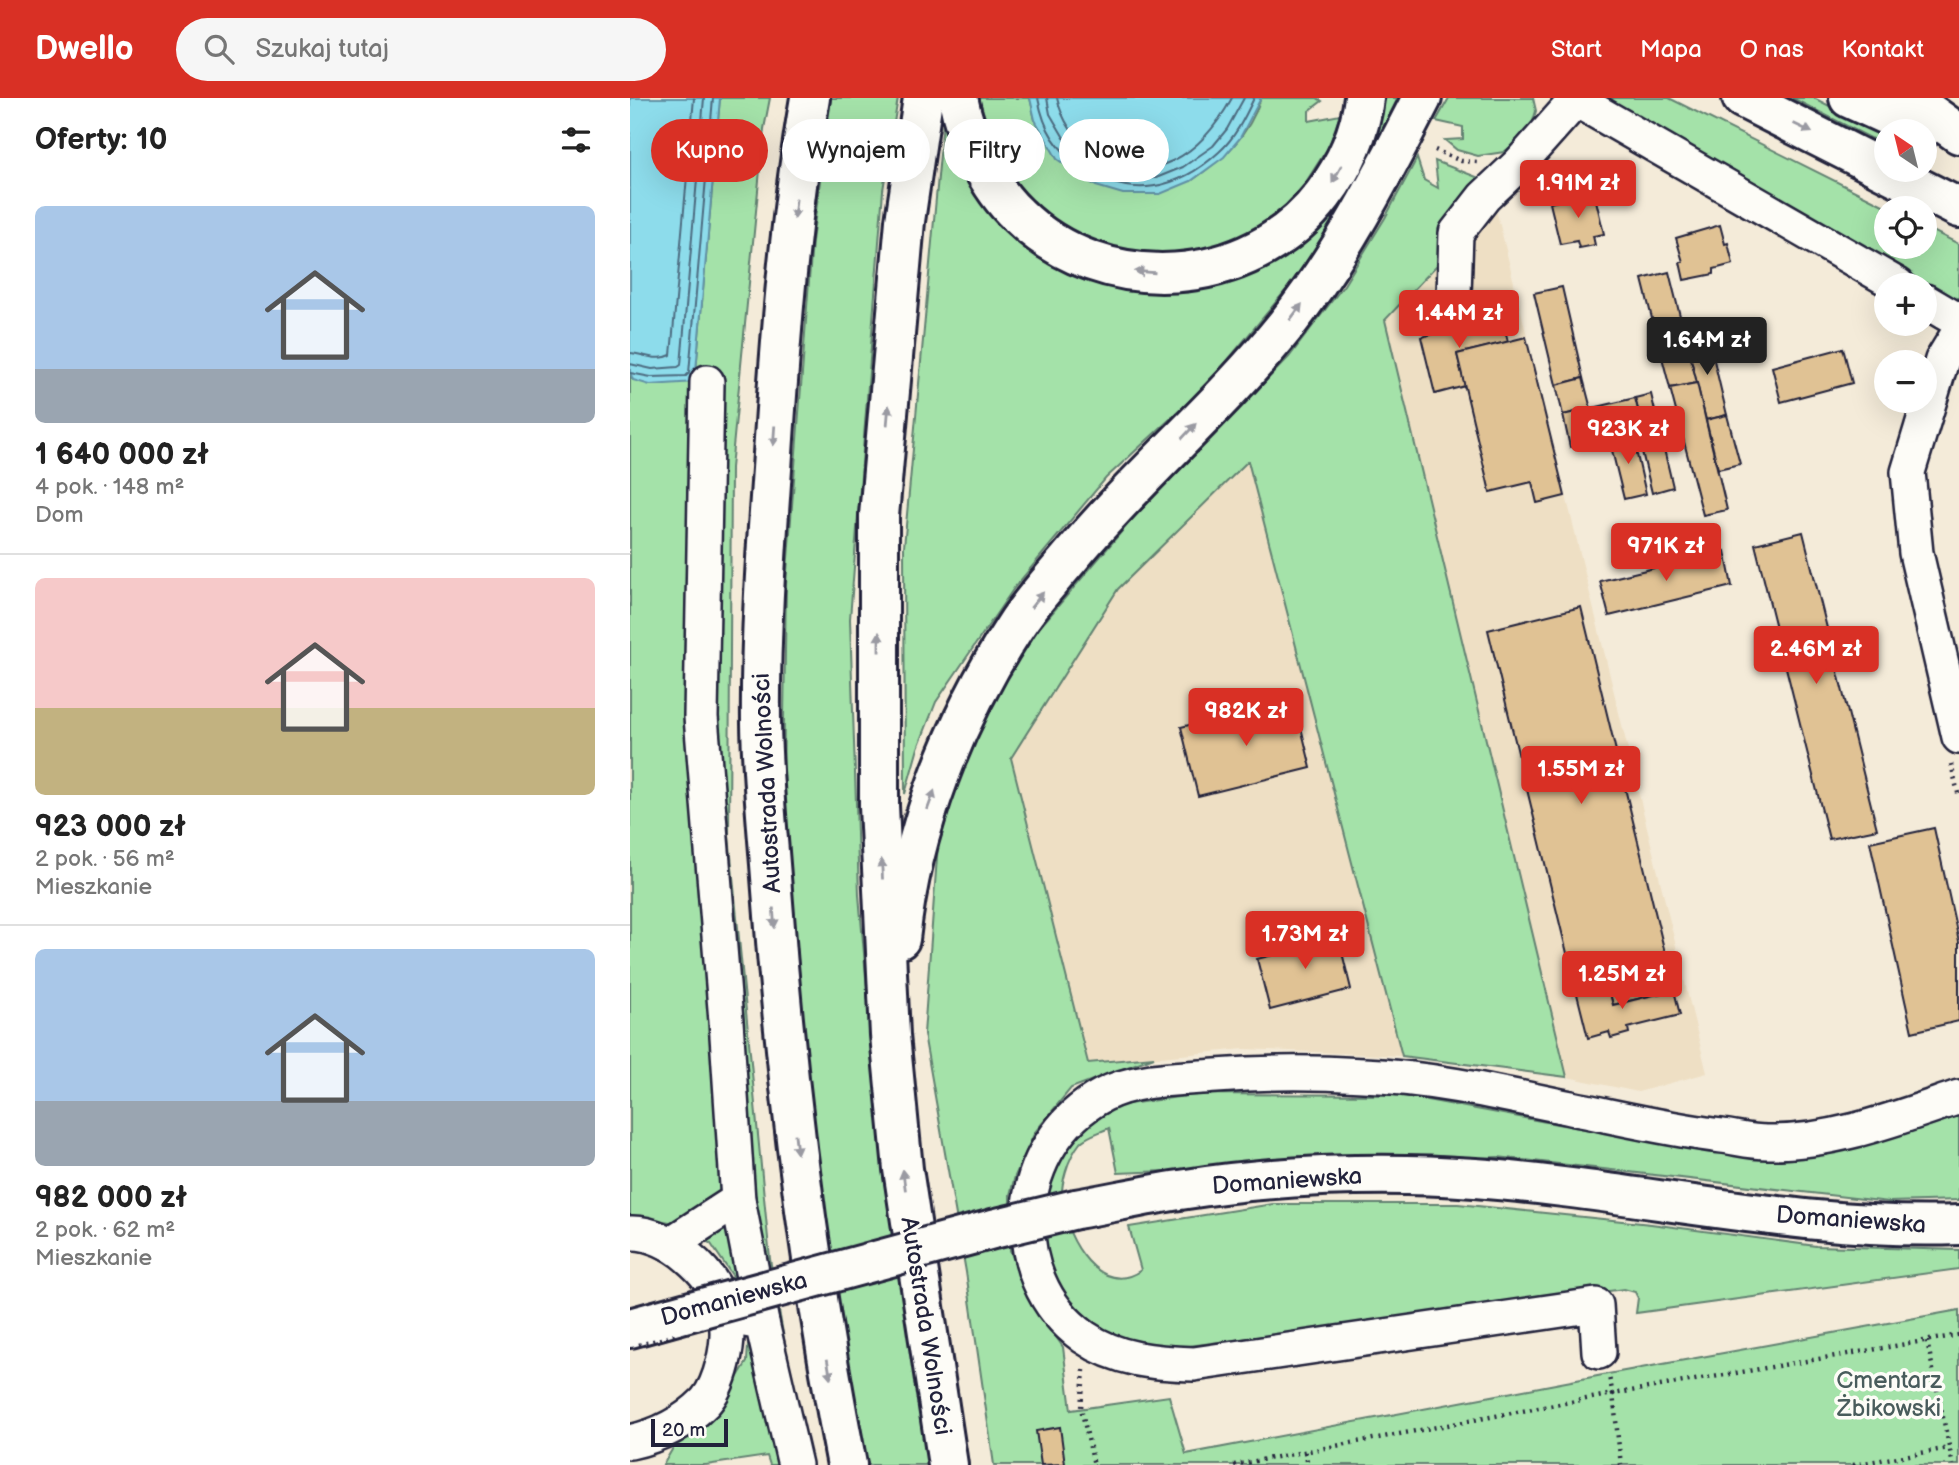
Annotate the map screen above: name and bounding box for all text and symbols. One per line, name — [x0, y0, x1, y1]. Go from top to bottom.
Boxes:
search box — [176, 18, 666, 81]
text: Dwello — [35, 29, 134, 69]
icon: search — [200, 30, 238, 68]
text: Szukaj tutaj — [256, 34, 389, 65]
text: Start — [1551, 35, 1602, 64]
text: Mapa — [1640, 35, 1702, 64]
text: O nas — [1740, 35, 1804, 64]
text: Kontakt — [1842, 35, 1924, 64]
chip: Kupno — [651, 119, 768, 182]
chip: Wynajem — [782, 119, 930, 182]
chip: Filtry — [944, 119, 1045, 182]
chip: Nowe — [1059, 119, 1169, 182]
north arrow — [1874, 119, 1937, 182]
map controls — [1874, 119, 1937, 413]
icon: filters — [557, 121, 595, 159]
text: Oferty: 10 — [35, 122, 167, 158]
one-way arrow — [1793, 123, 1813, 134]
pin: 1.91M zł — [1506, 160, 1650, 220]
one-way arrow — [1331, 165, 1343, 184]
text: 1.91M zł — [1536, 169, 1620, 197]
button: locate — [1874, 196, 1937, 259]
one-way arrow — [790, 198, 801, 220]
icon: home — [252, 252, 378, 378]
one-way arrow — [1134, 266, 1156, 277]
button: + — [1874, 273, 1937, 336]
pin: 1.44M zł — [1387, 290, 1531, 350]
text: 1.44M zł — [1415, 299, 1503, 327]
one-way arrow — [1289, 302, 1303, 321]
pin: 1.64M zł — [1635, 317, 1779, 377]
text: 1.64M zł — [1663, 326, 1751, 354]
button: − — [1874, 350, 1937, 413]
one-way arrow — [883, 404, 894, 426]
pin: 923K zł — [1563, 406, 1693, 466]
text: 923K zł — [1587, 415, 1669, 443]
one-way arrow — [1181, 422, 1197, 440]
one-way arrow — [768, 425, 779, 447]
text: 1 640 000 zł — [35, 437, 209, 473]
text: 4 pok. · 148 m² — [35, 473, 184, 501]
text: Dom — [35, 501, 84, 529]
pin: 971K zł — [1601, 524, 1731, 583]
text: 971K zł — [1627, 532, 1705, 560]
one-way arrow — [1029, 591, 1044, 609]
icon: home — [252, 624, 378, 750]
pin: 2.46M zł — [1744, 626, 1888, 686]
one-way arrow — [873, 631, 885, 653]
text: 2.46M zł — [1770, 635, 1862, 663]
street label: Autostrada Wolności — [747, 672, 787, 894]
pin: 982K zł — [1181, 688, 1311, 748]
text: 982K zł — [1204, 697, 1288, 725]
pin: 1.55M zł — [1509, 746, 1653, 806]
text: 1.55M zł — [1537, 755, 1625, 783]
one-way arrow — [926, 789, 937, 810]
text: 923 000 zł — [35, 809, 186, 845]
text: 2 pok. · 56 m² — [35, 845, 175, 873]
one-way arrow — [876, 858, 887, 880]
text: Mieszkanie — [35, 873, 152, 901]
one-way arrow — [769, 907, 780, 929]
pin: 1.73M zł — [1233, 912, 1377, 971]
text: 1.73M zł — [1261, 920, 1349, 948]
pin: 1.25M zł — [1550, 951, 1694, 1011]
text: 1.25M zł — [1578, 960, 1666, 988]
icon: home — [252, 995, 378, 1121]
one-way arrow — [791, 1133, 802, 1155]
street label: Domaniewska — [1211, 1161, 1363, 1201]
one-way arrow — [899, 1168, 910, 1190]
text: 982 000 zł — [35, 1180, 187, 1216]
street label: Domaniewska — [1775, 1200, 1927, 1240]
street label: Autostrada Wolności — [894, 1215, 958, 1437]
text: 2 pok. · 62 m² — [35, 1216, 175, 1244]
text: Mieszkanie — [35, 1244, 152, 1272]
street label: Domaniewska — [658, 1266, 810, 1332]
one-way arrow — [823, 1358, 834, 1380]
park label: Cmentarz Żbikowski — [1836, 1366, 1942, 1423]
scale bar — [651, 1416, 728, 1448]
text: 20 m — [662, 1419, 705, 1442]

